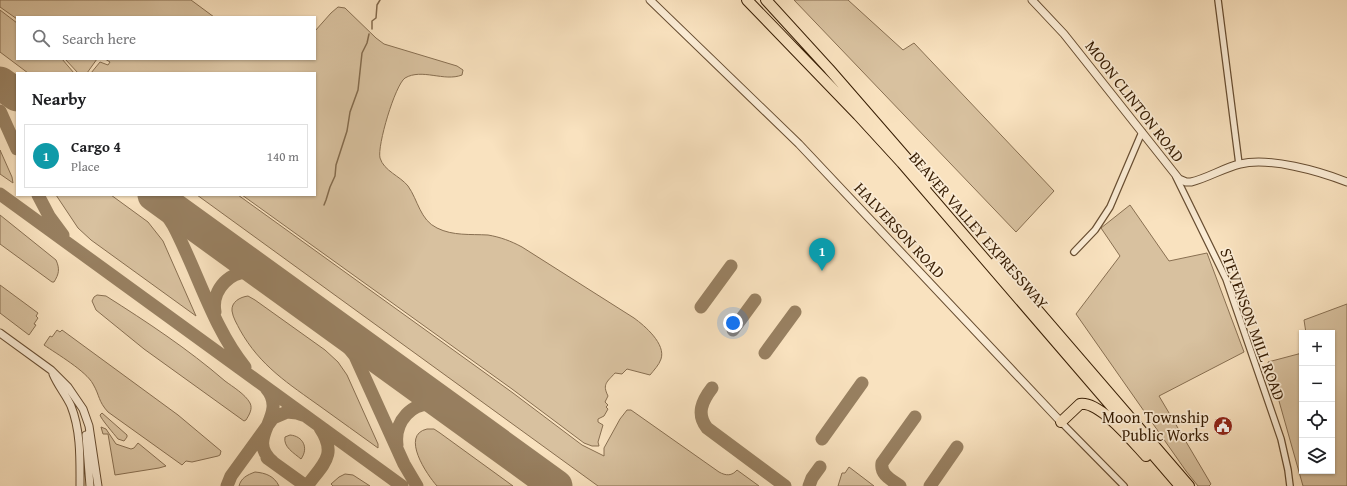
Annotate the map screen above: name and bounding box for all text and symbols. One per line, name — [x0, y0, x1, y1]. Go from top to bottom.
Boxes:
search box — [16, 16, 316, 60]
icon: search — [30, 27, 52, 49]
text: Search here — [62, 28, 136, 49]
street label: MOON CLINTON ROAD — [1080, 35, 1190, 167]
text: Nearby — [32, 86, 86, 111]
text: Cargo 4 — [71, 136, 121, 157]
street label: BEAVER VALLEY EXPRESSWAY — [904, 146, 1055, 314]
text: 1 — [43, 147, 49, 166]
text: 140 m — [267, 147, 299, 166]
text: Place — [71, 157, 100, 176]
street label: HALVERSON ROAD — [849, 177, 951, 284]
pin: 1 — [809, 238, 835, 271]
street label: STEVENSON MILL ROAD — [1214, 245, 1292, 404]
your location — [723, 313, 743, 333]
map controls — [1299, 330, 1335, 474]
button: + — [1299, 330, 1335, 366]
button: − — [1299, 366, 1335, 402]
button: locate — [1299, 402, 1335, 438]
place label: Moon Township Public Works — [1102, 405, 1209, 447]
public building icon: Moon Township Public Works — [1212, 415, 1234, 437]
button: layers — [1299, 438, 1335, 474]

